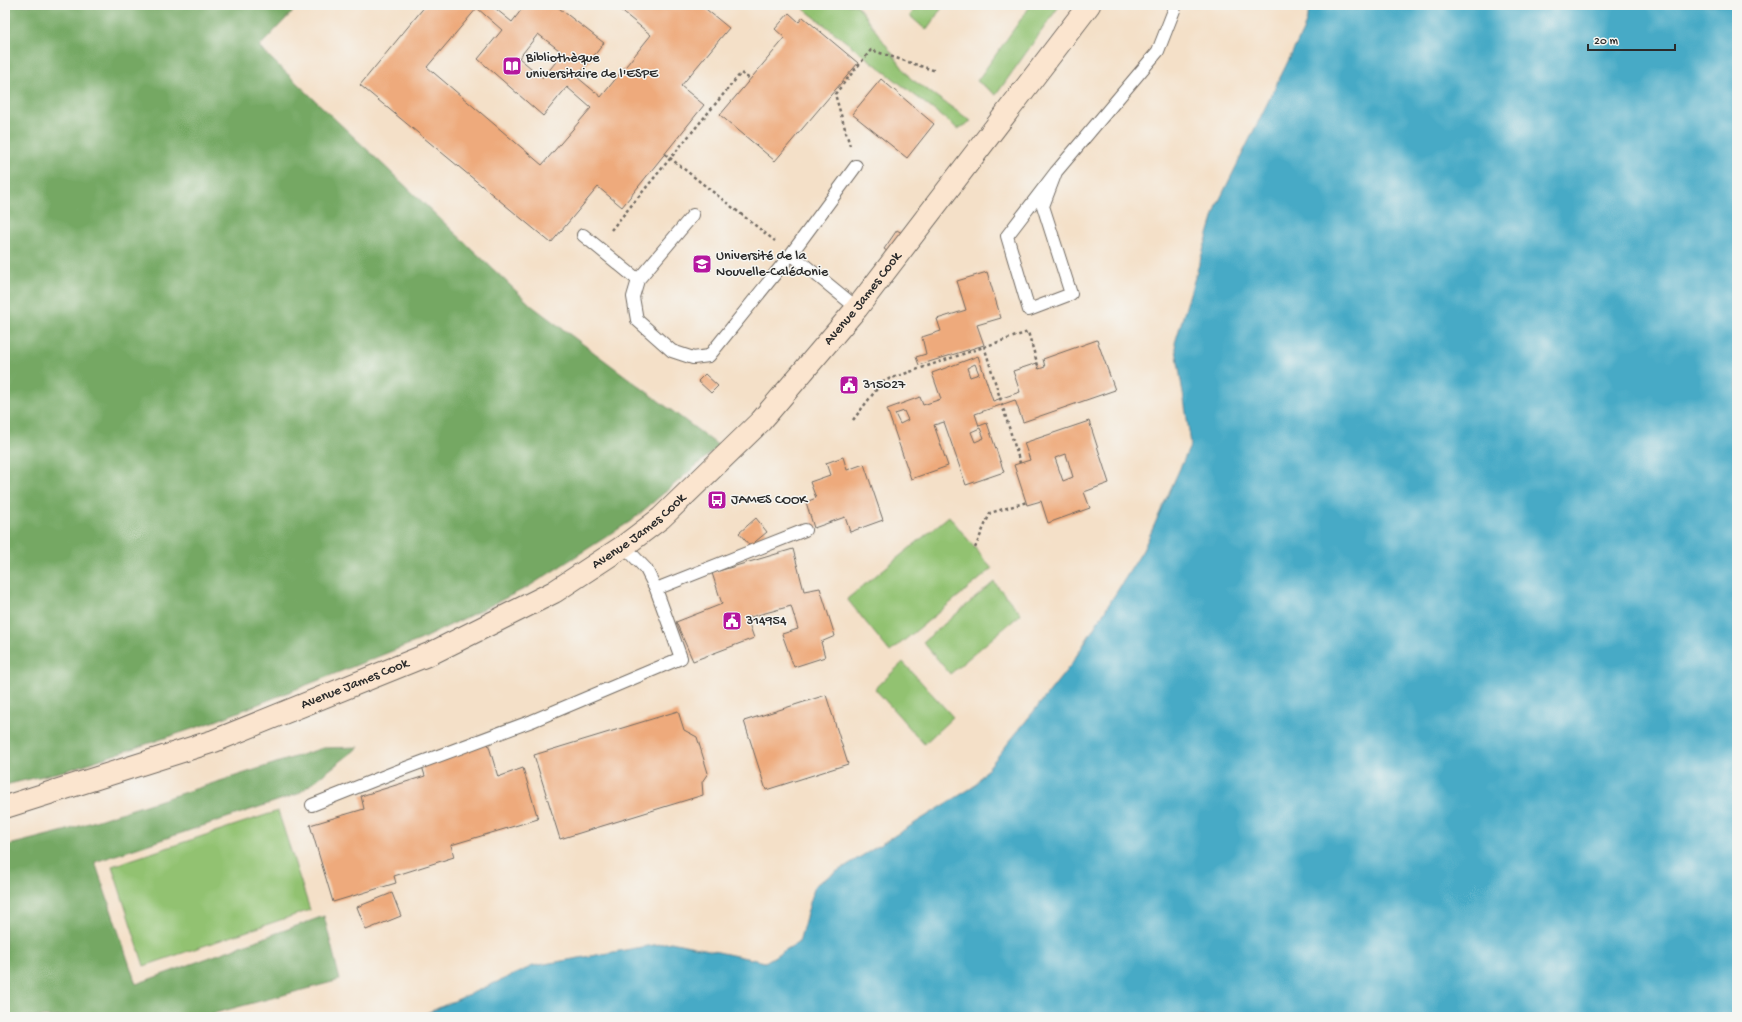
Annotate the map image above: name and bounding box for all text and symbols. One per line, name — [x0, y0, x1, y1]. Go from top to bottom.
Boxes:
scale bar — [1588, 26, 1675, 52]
text: 20 m — [1594, 35, 1619, 49]
place label: Bibliothèque universitaire de l'ESPE — [525, 50, 659, 83]
library icon: Bibliothèque universitaire de l'ESPE — [501, 55, 523, 77]
street label: Avenue James Cook — [820, 247, 906, 349]
place label: Université de la Nouvelle-Calédonie — [716, 248, 829, 281]
school or university icon: Université de la Nouvelle-Calédonie — [691, 253, 713, 275]
public building icon: 315027 — [838, 374, 860, 396]
place label: 315027 — [862, 377, 906, 394]
street label: Avenue James Cook — [589, 489, 691, 573]
bus stop icon: JAMES COOK — [706, 489, 728, 511]
place label: JAMES COOK — [731, 492, 808, 509]
public building icon: 314954 — [721, 610, 743, 632]
place label: 314954 — [745, 613, 787, 630]
street label: Avenue James Cook — [298, 654, 413, 714]

